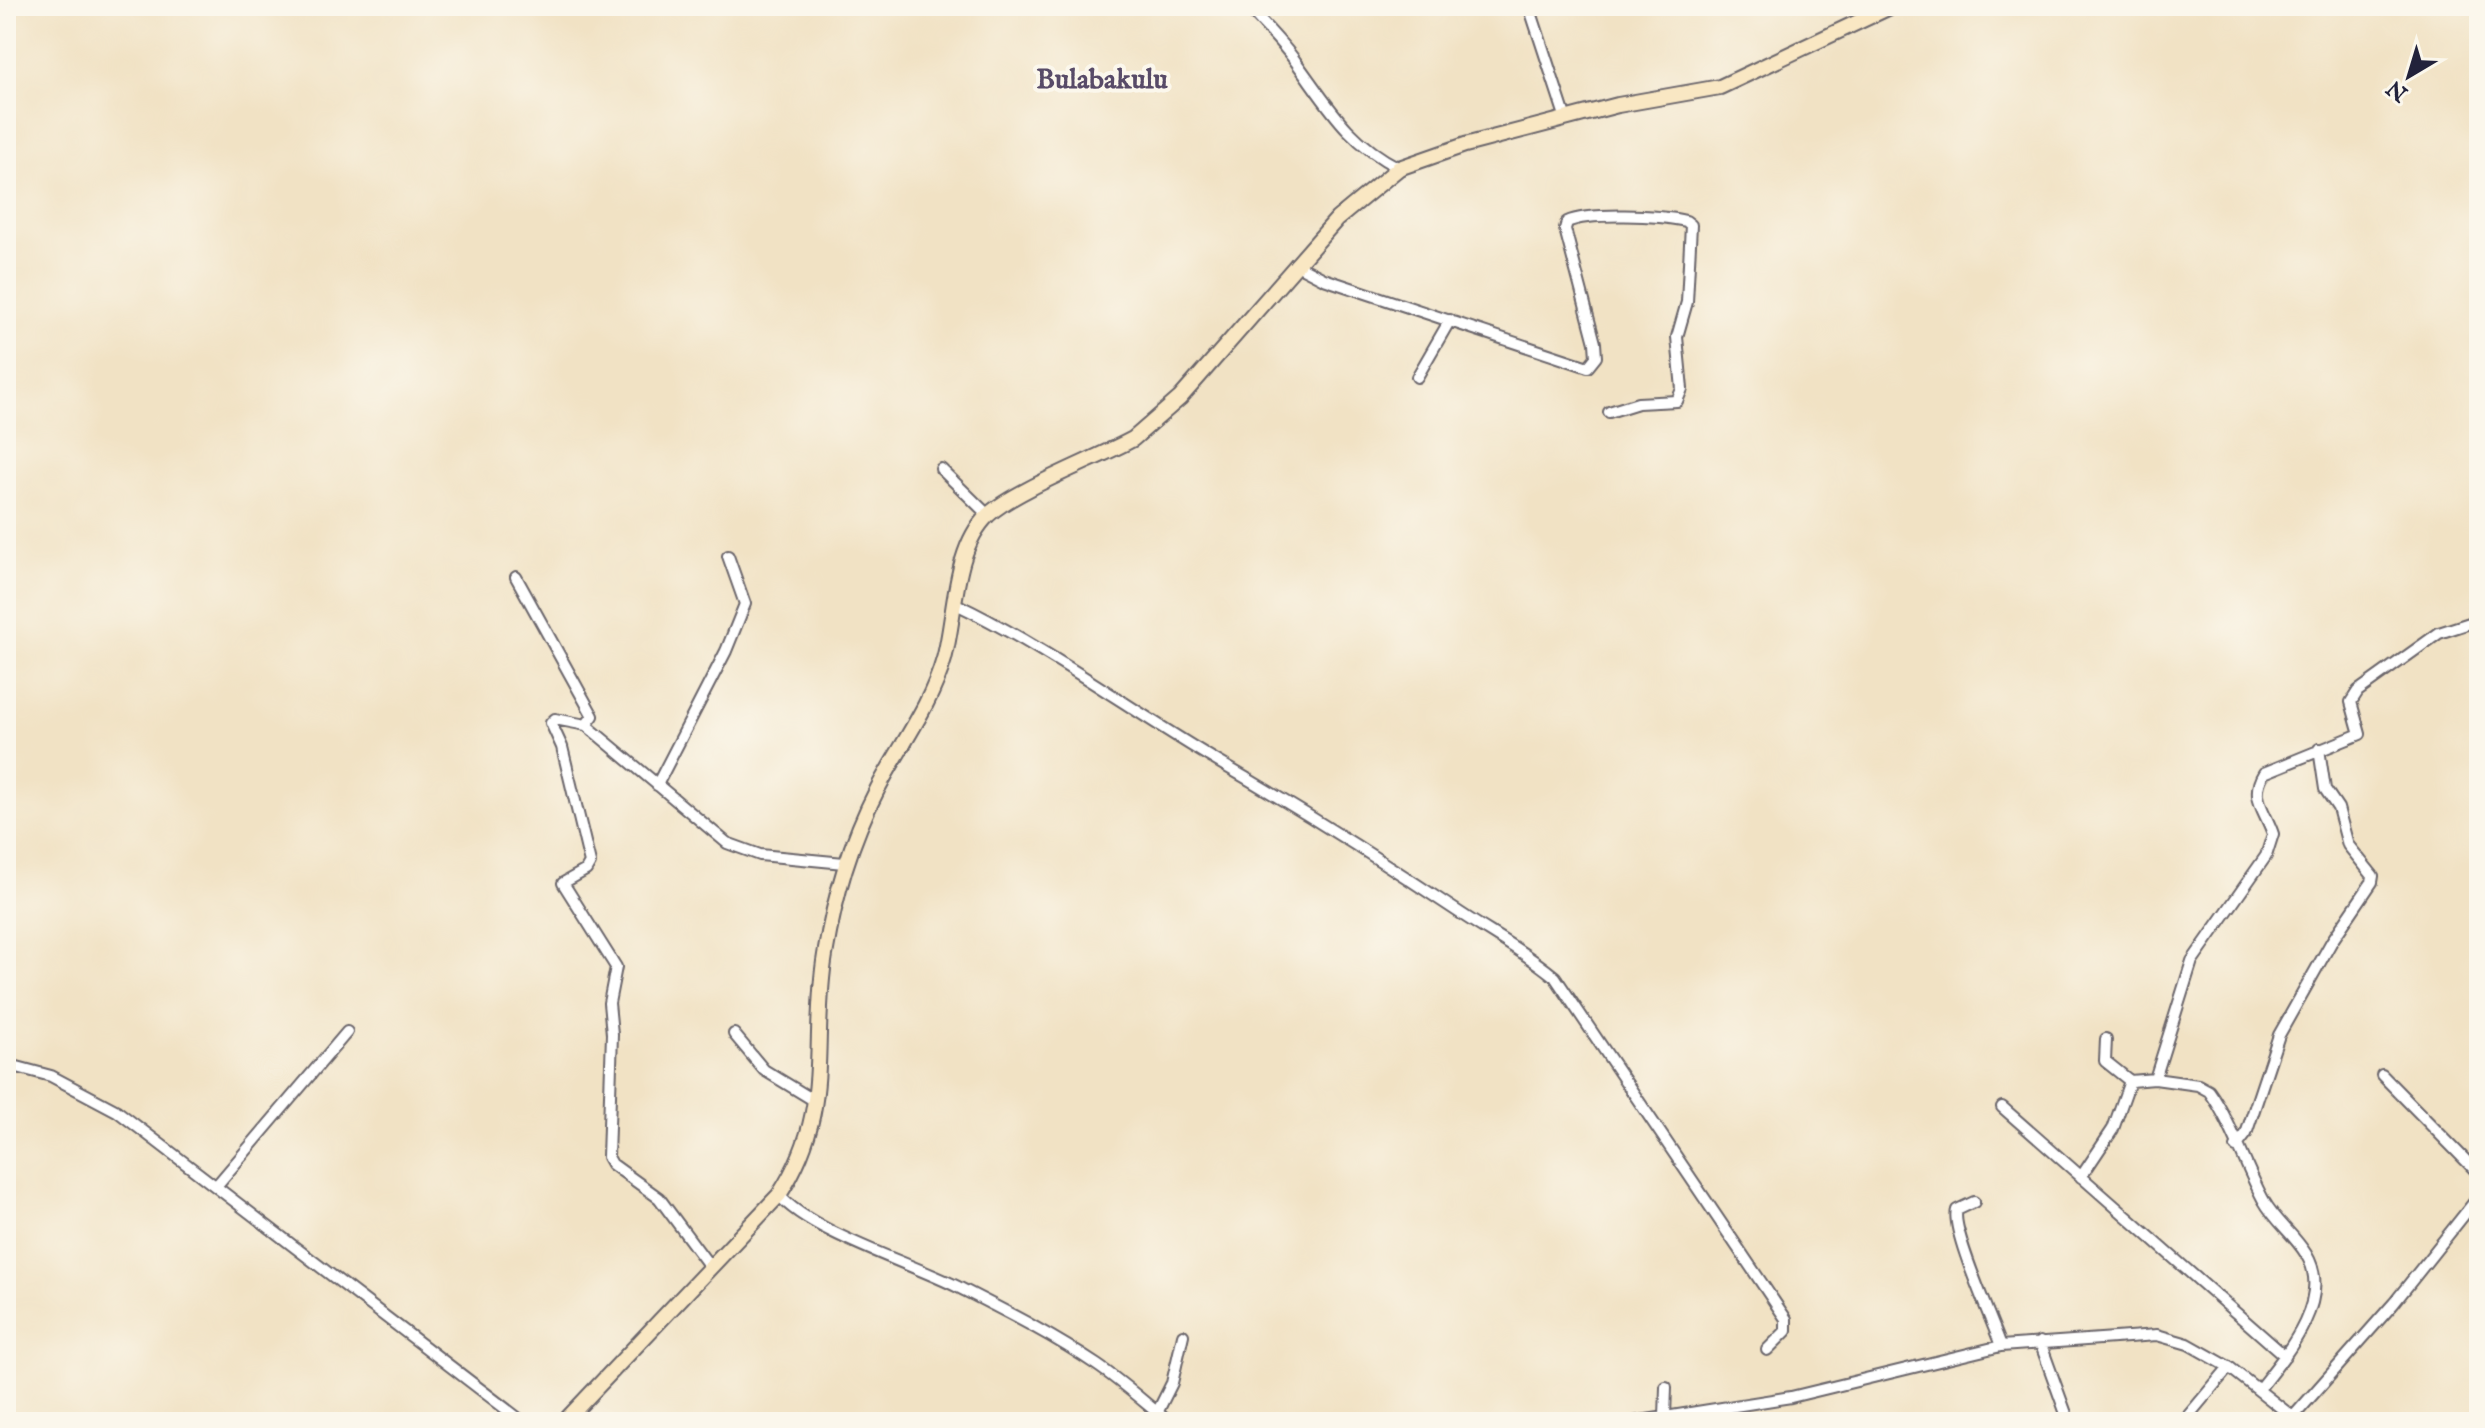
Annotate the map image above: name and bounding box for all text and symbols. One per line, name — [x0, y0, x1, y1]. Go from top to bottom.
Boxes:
north arrow — [2369, 36, 2449, 116]
district label: Bulabakulu — [1036, 63, 1168, 98]
text: N — [2382, 73, 2415, 108]

